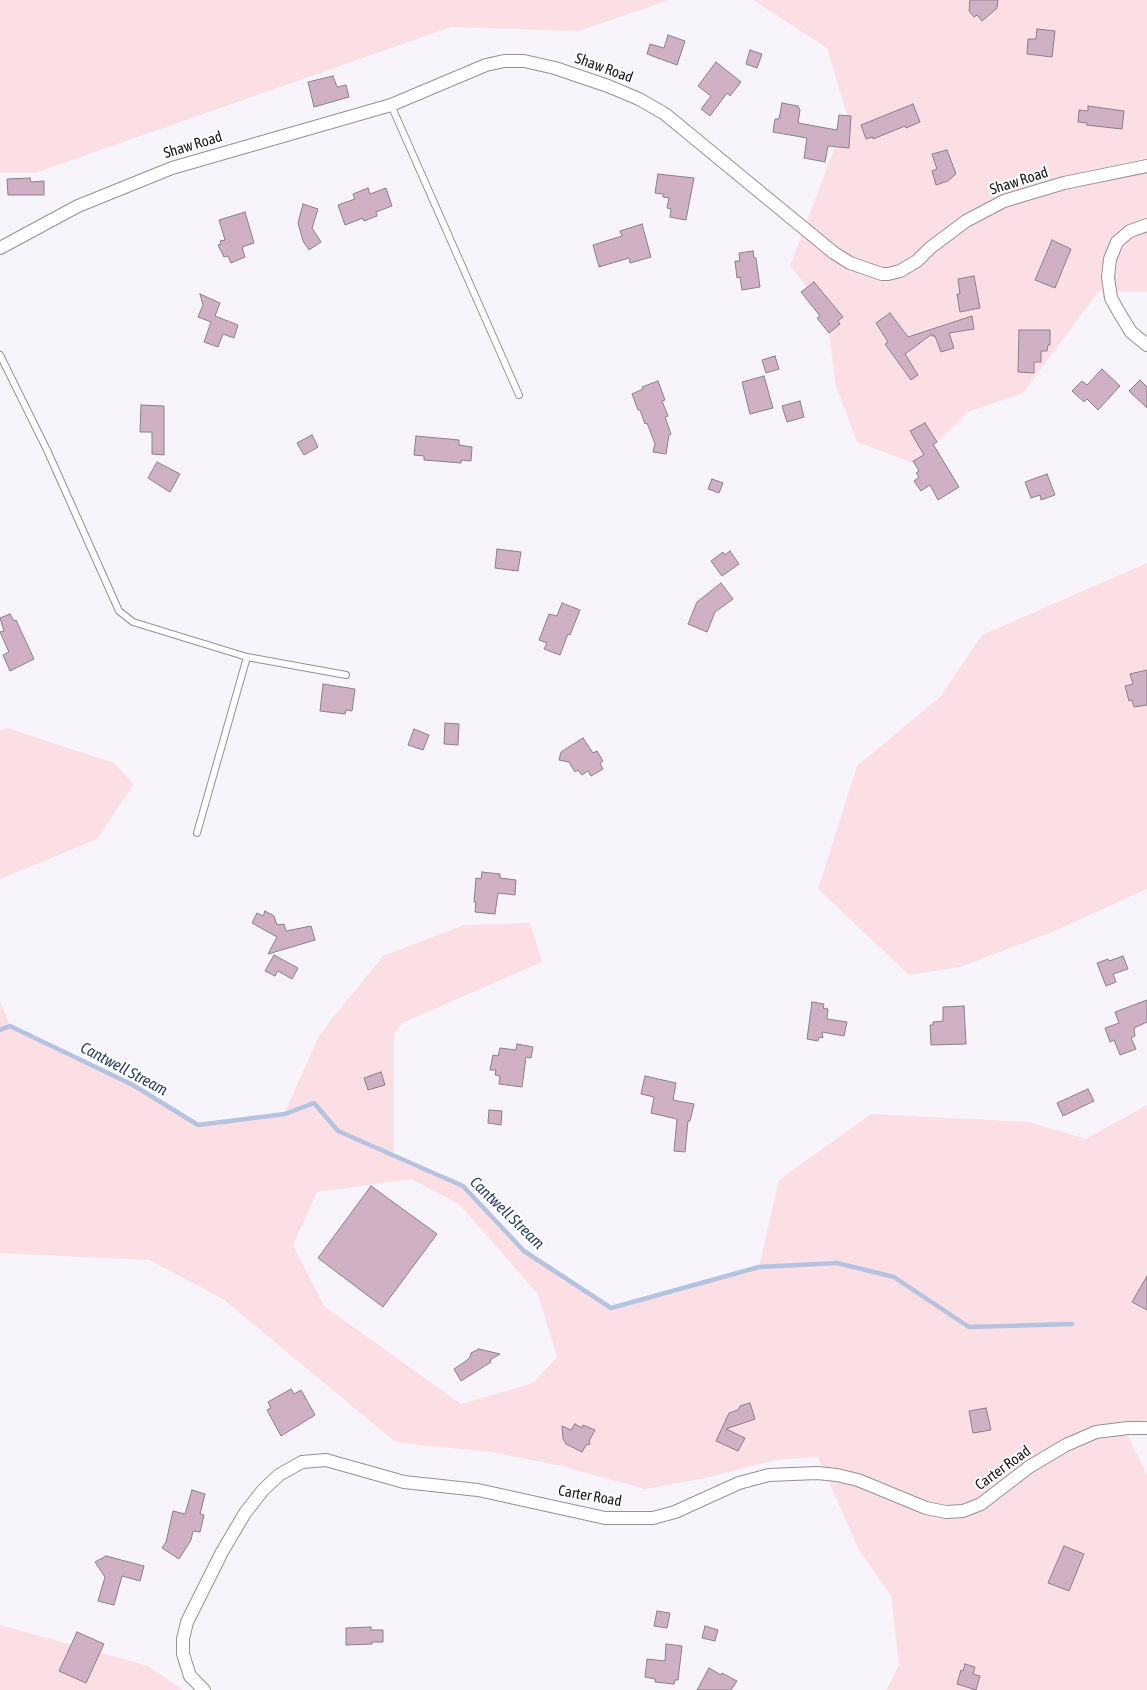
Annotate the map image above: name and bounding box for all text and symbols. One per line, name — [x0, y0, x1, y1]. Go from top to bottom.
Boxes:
street label: Shaw Road — [573, 49, 635, 87]
street label: Shaw Road — [162, 128, 224, 162]
street label: Shaw Road — [988, 163, 1050, 199]
water label: Cantwell Stream — [77, 1038, 171, 1100]
water label: Cantwell Stream — [466, 1173, 548, 1253]
street label: Carter Road — [972, 1442, 1034, 1494]
street label: Carter Road — [557, 1482, 623, 1510]

